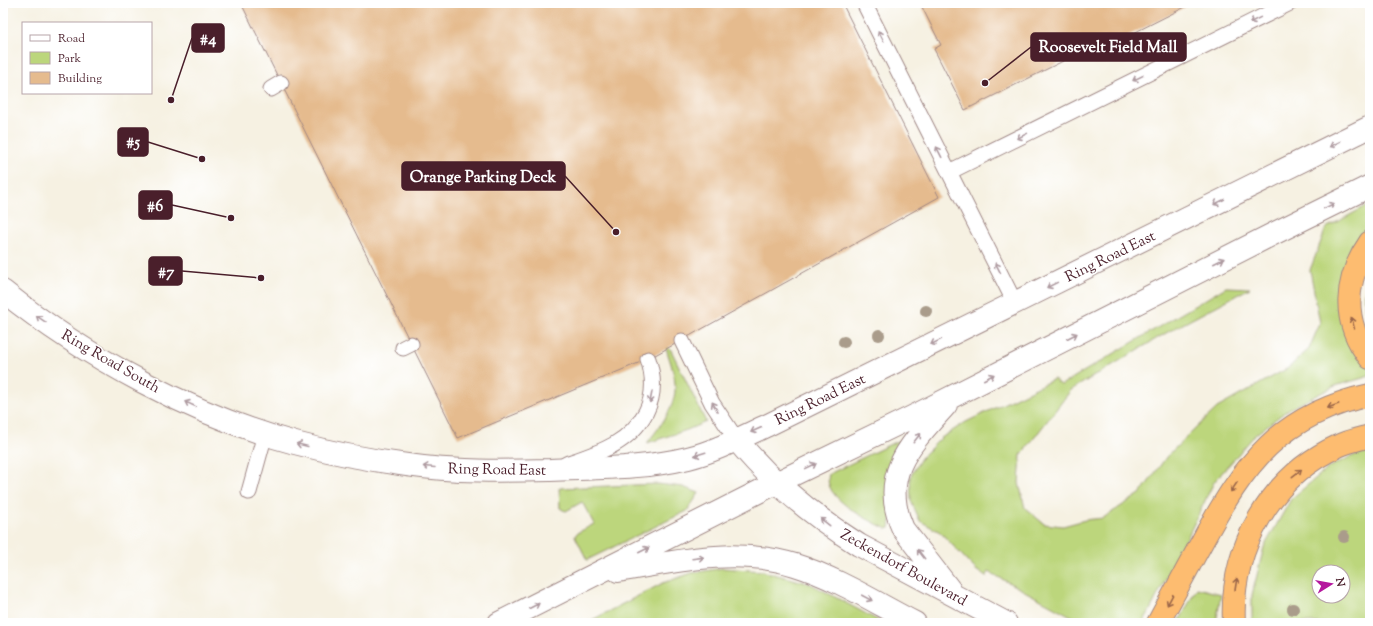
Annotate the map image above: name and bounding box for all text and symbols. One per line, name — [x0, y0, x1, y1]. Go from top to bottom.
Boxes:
one-way arrow — [1249, 17, 1261, 24]
legend — [22, 22, 152, 94]
callout: #4 — [192, 24, 224, 52]
text: #4 — [200, 29, 216, 52]
text: Road — [58, 30, 85, 48]
one-way arrow — [877, 30, 884, 42]
callout: Roosevelt Field Mall — [1031, 33, 1186, 61]
text: Roosevelt Field Mall — [1039, 37, 1178, 60]
text: Park — [58, 50, 81, 68]
text: Building — [58, 70, 102, 88]
one-way arrow — [1132, 75, 1144, 82]
callout: #5 — [118, 128, 148, 156]
text: #5 — [126, 132, 141, 155]
one-way arrow — [1016, 133, 1028, 140]
one-way arrow — [1329, 141, 1341, 148]
one-way arrow — [935, 146, 943, 158]
callout: Orange Parking Deck — [402, 162, 565, 190]
text: Orange Parking Deck — [410, 167, 557, 190]
callout: #6 — [139, 191, 172, 219]
text: #6 — [147, 196, 163, 219]
one-way arrow — [1213, 199, 1225, 206]
one-way arrow — [1322, 202, 1334, 209]
street label: Ring Road East — [1062, 226, 1159, 288]
callout: #7 — [149, 257, 182, 285]
one-way arrow — [1213, 257, 1225, 264]
text: #7 — [158, 262, 175, 285]
one-way arrow — [994, 262, 1001, 274]
one-way arrow — [1047, 281, 1059, 289]
one-way arrow — [36, 315, 47, 323]
one-way arrow — [1348, 317, 1356, 330]
street label: Ring Road South — [57, 325, 164, 399]
one-way arrow — [1066, 331, 1078, 339]
one-way arrow — [930, 339, 942, 346]
street label: Ring Road East — [772, 369, 869, 431]
one-way arrow — [983, 373, 995, 381]
one-way arrow — [646, 391, 654, 404]
one-way arrow — [184, 400, 196, 407]
one-way arrow — [711, 401, 719, 413]
one-way arrow — [1327, 402, 1339, 410]
one-way arrow — [751, 427, 763, 434]
one-way arrow — [913, 432, 921, 443]
one-way arrow — [295, 440, 308, 448]
one-way arrow — [694, 451, 707, 458]
street label: Ring Road East — [448, 459, 546, 482]
one-way arrow — [805, 462, 817, 469]
one-way arrow — [423, 464, 436, 471]
one-way arrow — [1291, 469, 1302, 477]
one-way arrow — [1230, 481, 1238, 492]
one-way arrow — [820, 518, 831, 526]
street label: Zeckendorf Boulevard — [836, 525, 971, 612]
one-way arrow — [638, 546, 650, 553]
one-way arrow — [917, 549, 926, 560]
one-way arrow — [691, 554, 704, 562]
north arrow — [1311, 564, 1351, 604]
text: N — [1331, 575, 1349, 588]
one-way arrow — [1232, 578, 1240, 591]
one-way arrow — [1166, 594, 1174, 606]
one-way arrow — [861, 595, 873, 602]
one-way arrow — [527, 601, 539, 609]

